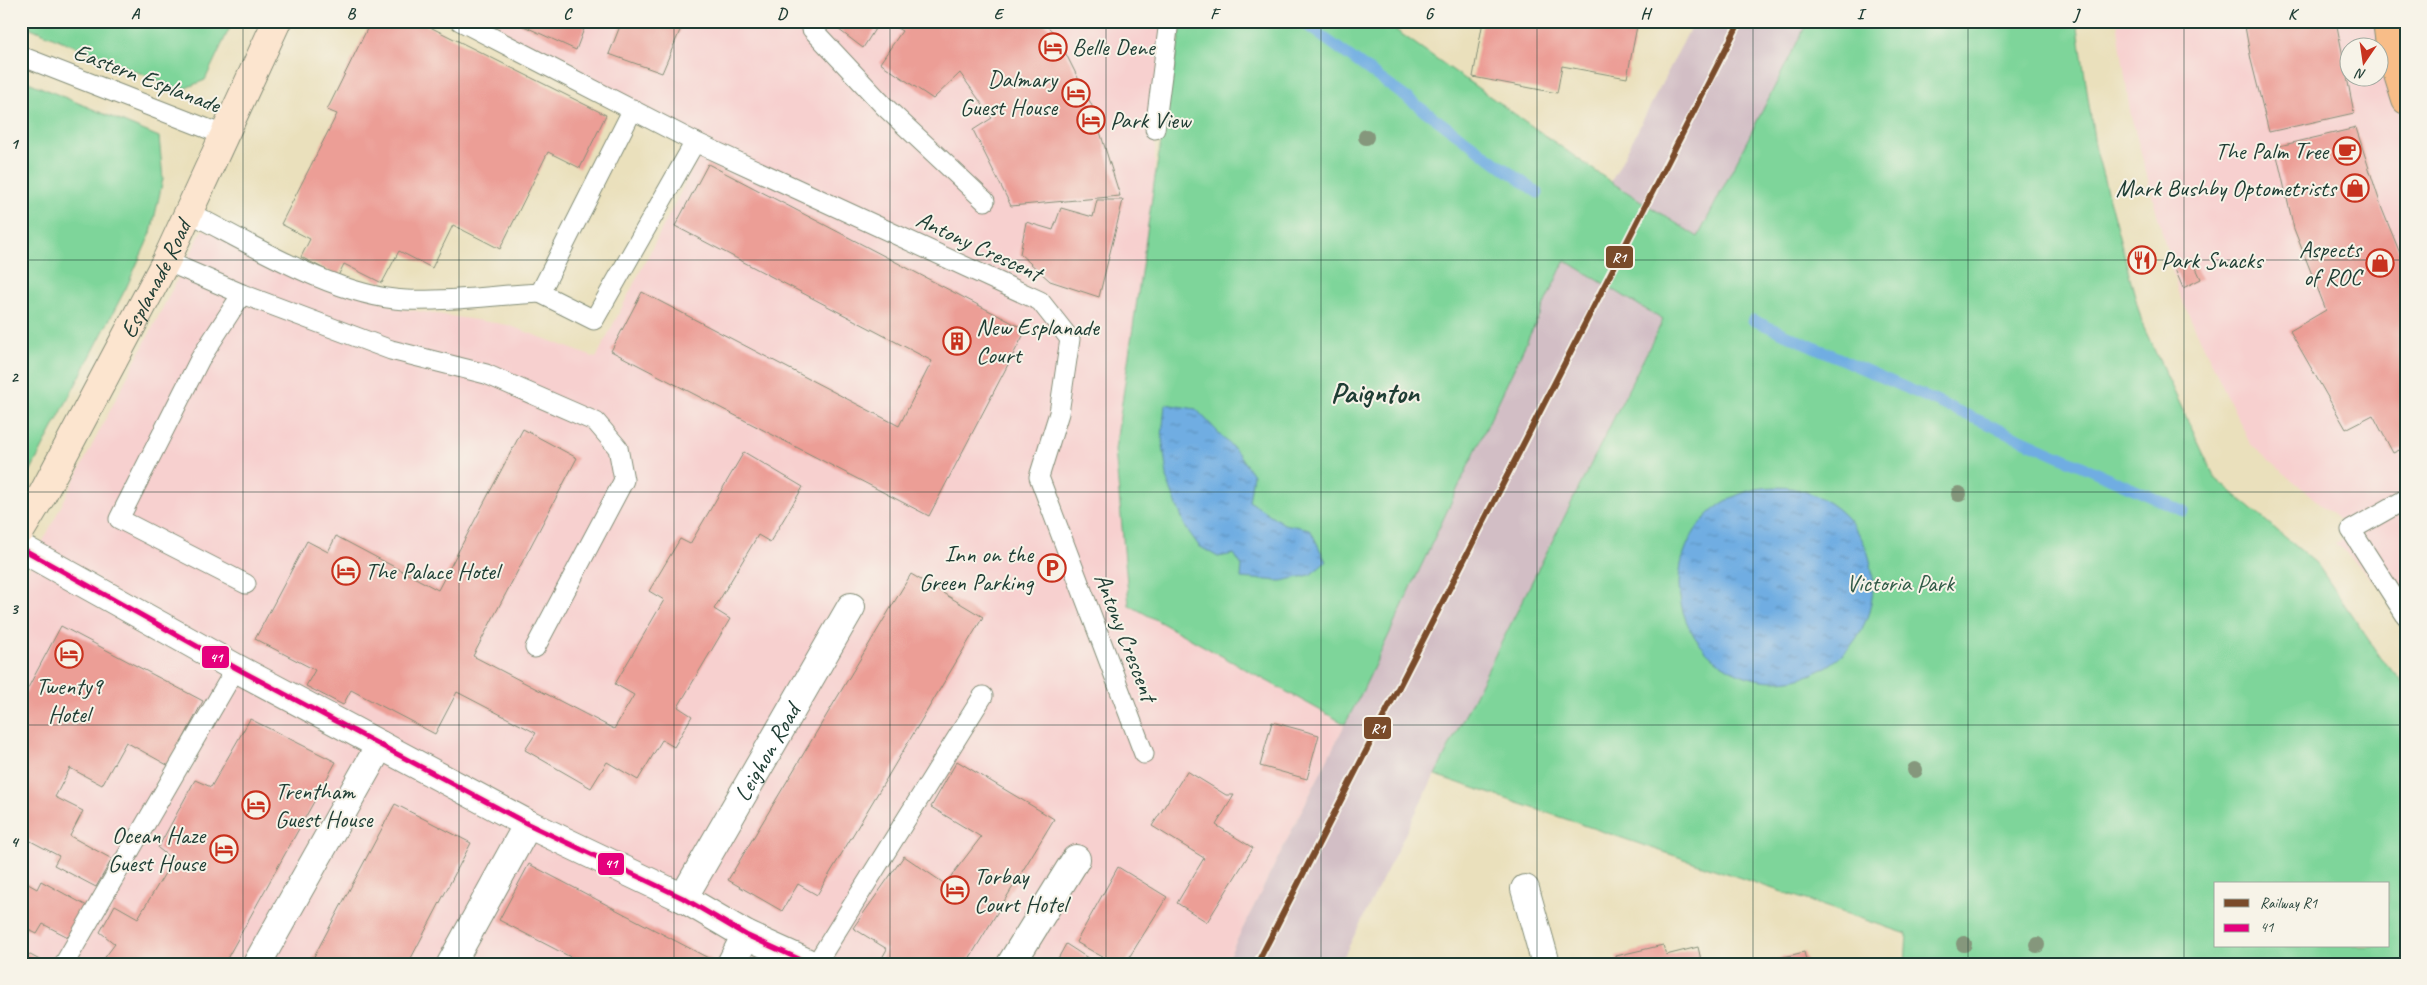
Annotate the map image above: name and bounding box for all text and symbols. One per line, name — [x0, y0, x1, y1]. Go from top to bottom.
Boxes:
text: A — [131, 4, 141, 24]
text: B — [347, 4, 357, 24]
text: C — [563, 4, 573, 24]
text: D — [777, 4, 788, 24]
text: E — [994, 4, 1005, 24]
text: F — [1210, 4, 1221, 24]
text: G — [1425, 4, 1435, 24]
text: H — [1640, 4, 1652, 24]
text: I — [1857, 4, 1867, 24]
text: J — [2072, 4, 2081, 24]
text: K — [2288, 4, 2300, 24]
hotel icon: Belle Dene — [1038, 32, 1068, 62]
place label: Belle Dene — [1072, 32, 1157, 62]
street label: Eastern Esplanade — [69, 36, 227, 120]
north arrow — [2340, 38, 2390, 88]
place label: Dalmary Guest House — [960, 64, 1059, 122]
text: N — [2353, 64, 2367, 83]
hotel icon: Dalmary Guest House — [1061, 78, 1091, 108]
hotel icon: Park View — [1076, 105, 1106, 135]
place label: Park View — [1110, 105, 1192, 135]
text: 1 — [10, 134, 19, 154]
place label: The Palm Tree — [2215, 136, 2330, 166]
cafe icon: The Palm Tree — [2332, 136, 2362, 166]
place label: Mark Bushby Optometrists — [2116, 173, 2338, 203]
shop icon: Mark Bushby Optometrists — [2340, 173, 2370, 203]
street label: Antony Crescent — [912, 204, 1049, 289]
street label: Esplanade Road — [113, 212, 199, 343]
place label: Aspects of ROC — [2299, 234, 2364, 292]
line badge: R1 — [1605, 245, 1634, 269]
restaurant icon: Park Snacks — [2127, 245, 2157, 275]
place label: Park Snacks — [2161, 245, 2264, 275]
shop icon: Aspects of ROC — [2365, 248, 2395, 278]
text: R1 — [1612, 249, 1628, 266]
place label: New Esplanade Court — [976, 312, 1101, 370]
building icon: New Esplanade Court — [942, 326, 972, 356]
text: 2 — [10, 367, 19, 387]
district label: Paignton — [1331, 374, 1421, 411]
place label: Inn on the Green Parking — [919, 539, 1035, 597]
parking icon: Inn on the Green Parking — [1037, 553, 1067, 583]
hotel icon: The Palace Hotel — [331, 556, 361, 586]
place label: The Palace Hotel — [365, 556, 503, 586]
park label: Victoria Park — [1846, 568, 1956, 598]
street label: Antony Crescent — [1088, 569, 1165, 708]
text: 3 — [10, 599, 19, 619]
hotel icon: Twenty9 Hotel — [54, 639, 84, 669]
line badge: 41 — [201, 645, 230, 669]
text: 41 — [210, 649, 224, 666]
place label: Twenty9 Hotel — [36, 671, 104, 729]
street label: Leighon Road — [727, 695, 809, 806]
line badge: R1 — [1363, 716, 1392, 740]
text: R1 — [1371, 720, 1387, 737]
place label: Trentham Guest House — [275, 776, 374, 834]
hotel icon: Trentham Guest House — [241, 790, 271, 820]
place label: Ocean Haze Guest House — [108, 820, 207, 878]
text: 4 — [10, 832, 19, 852]
hotel icon: Ocean Haze Guest House — [209, 834, 239, 864]
line badge: 41 — [597, 852, 625, 876]
text: 41 — [605, 855, 619, 872]
place label: Torbay Court Hotel — [974, 861, 1071, 919]
hotel icon: Torbay Court Hotel — [940, 875, 970, 905]
legend — [2214, 882, 2390, 948]
text: Railway R1 — [2260, 894, 2319, 913]
text: 41 — [2260, 918, 2275, 937]

